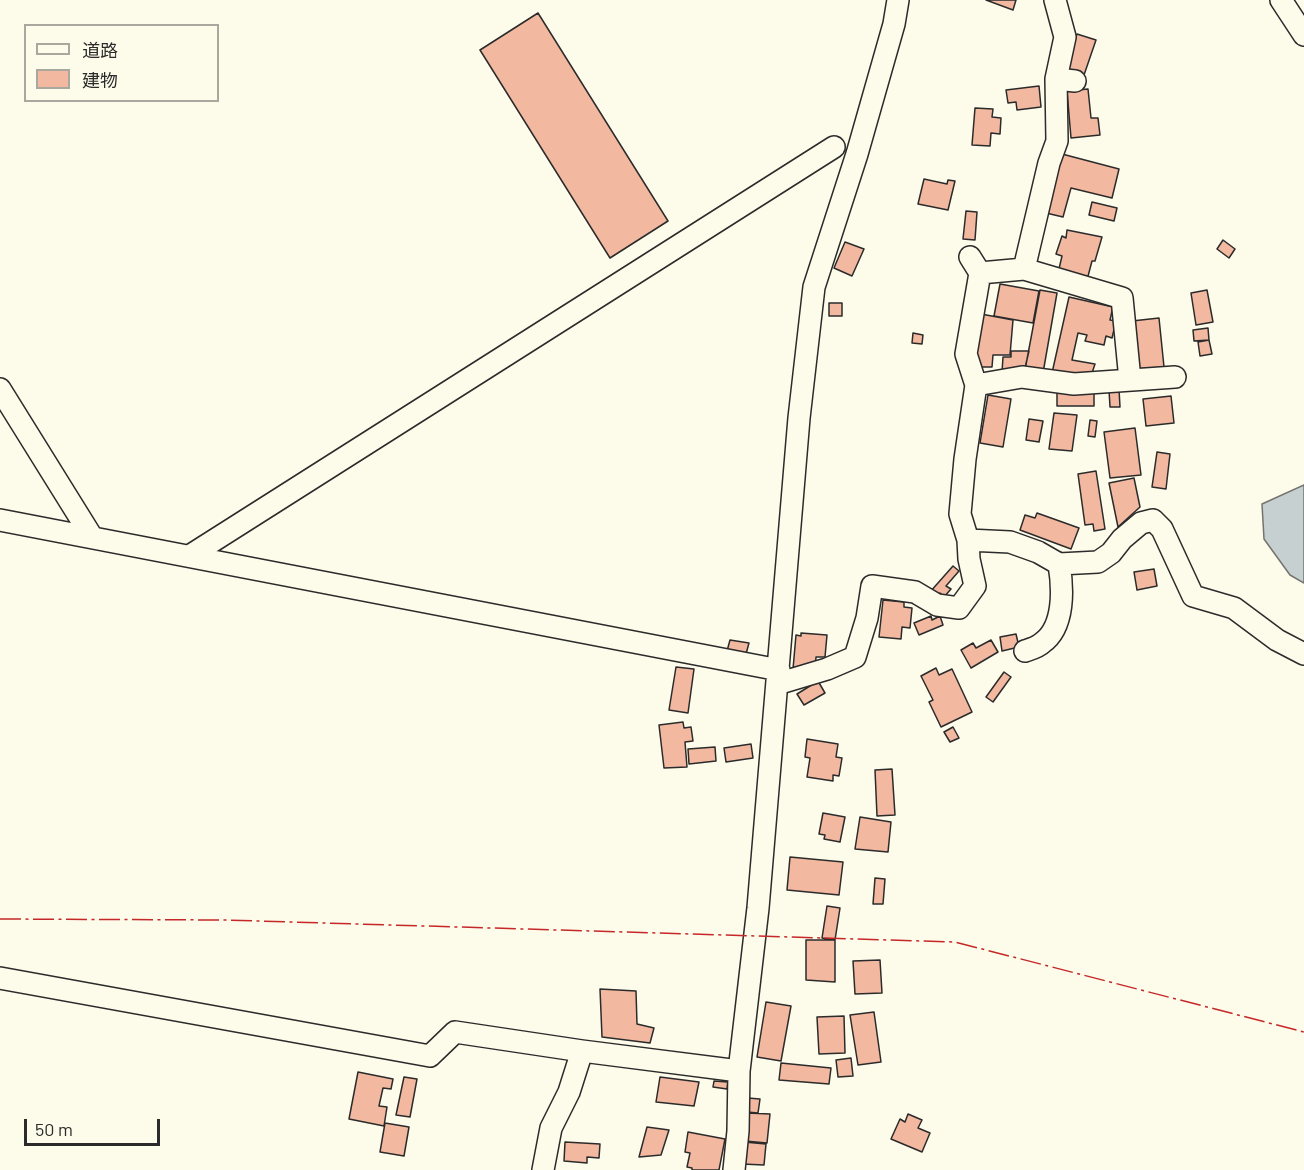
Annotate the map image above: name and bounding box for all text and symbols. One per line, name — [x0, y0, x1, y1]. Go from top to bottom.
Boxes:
legend — [24, 24, 219, 102]
text: 道路 — [82, 39, 118, 61]
text: 建物 — [82, 69, 118, 91]
scale bar — [27, 1107, 164, 1145]
text: 50 m — [35, 1118, 73, 1140]

